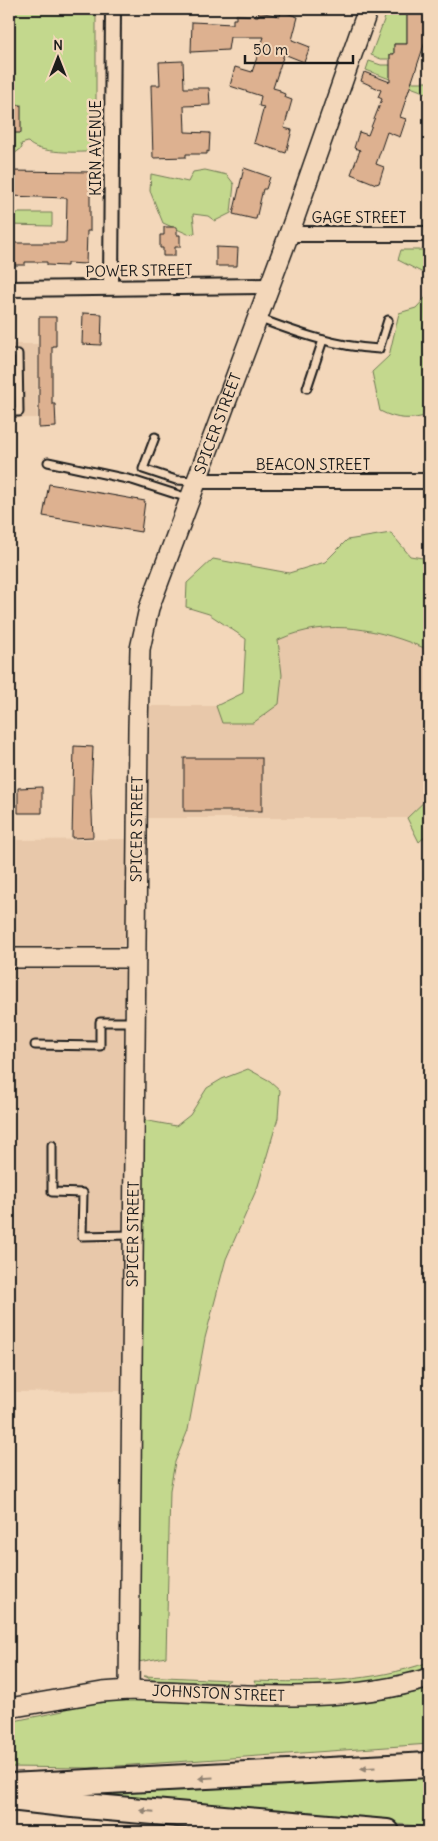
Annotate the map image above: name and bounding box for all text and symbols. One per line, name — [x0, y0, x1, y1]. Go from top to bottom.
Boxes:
north arrow — [32, 32, 82, 82]
scale bar — [245, 32, 353, 64]
text: N — [53, 36, 63, 54]
text: 50 m — [253, 40, 288, 59]
street label: KIRN AVENUE — [86, 100, 105, 196]
street label: GAGE STREET — [312, 208, 407, 227]
street label: POWER STREET — [85, 260, 193, 281]
street label: SPICER STREET — [190, 370, 245, 477]
street label: BEACON STREET — [256, 455, 370, 474]
street label: SPICER STREET — [127, 776, 147, 882]
street label: SPICER STREET — [123, 1181, 143, 1287]
street label: JOHNSTON STREET — [152, 1681, 285, 1705]
one-way arrow — [360, 1764, 376, 1772]
one-way arrow — [198, 1774, 214, 1782]
one-way arrow — [138, 1807, 154, 1815]

